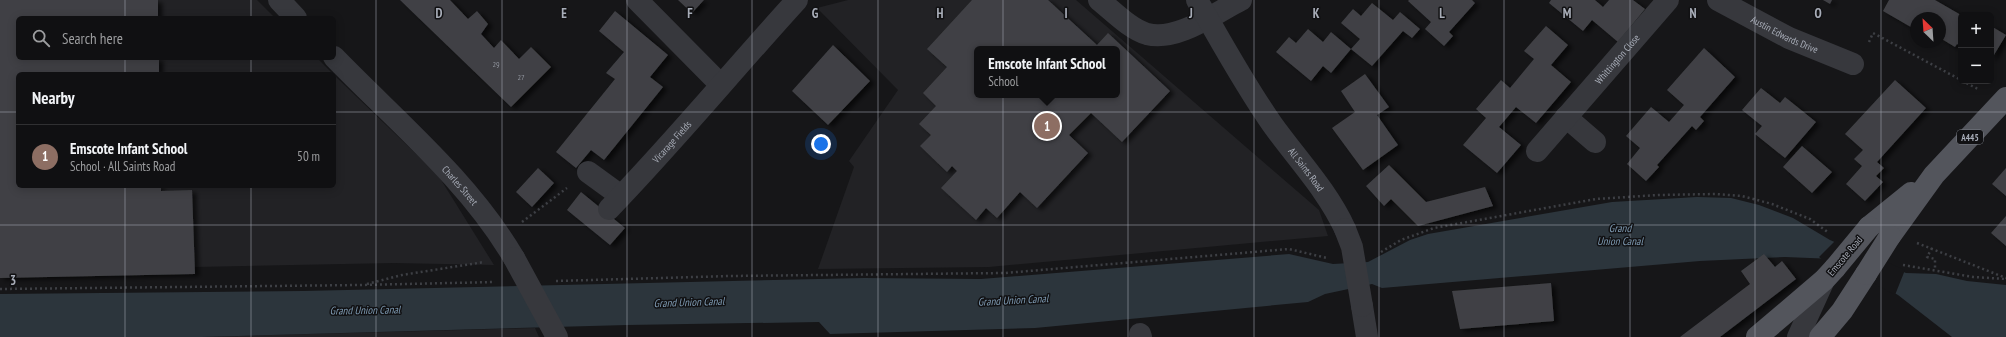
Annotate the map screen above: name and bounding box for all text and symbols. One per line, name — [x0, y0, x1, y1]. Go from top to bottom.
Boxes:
text: D — [436, 5, 443, 22]
text: E — [561, 5, 567, 22]
text: F — [687, 5, 693, 22]
text: G — [812, 5, 819, 22]
text: H — [937, 5, 944, 22]
text: I — [1064, 5, 1068, 22]
text: J — [1188, 5, 1193, 22]
text: K — [1313, 5, 1320, 22]
text: L — [1439, 5, 1445, 22]
text: M — [1563, 5, 1572, 22]
text: N — [1689, 5, 1697, 22]
text: O — [1814, 5, 1822, 22]
street label: Austin Edwards Drive — [1749, 12, 1820, 56]
north arrow — [1910, 12, 1946, 48]
map controls — [1958, 12, 1994, 84]
button: + — [1958, 12, 1994, 48]
search box — [16, 16, 336, 60]
icon: search — [30, 27, 52, 49]
text: Search here — [62, 29, 123, 48]
street label: Whittington Close — [1592, 31, 1642, 87]
popup — [974, 46, 1120, 98]
button: − — [1958, 48, 1994, 84]
text: Emscote Infant School — [988, 54, 1106, 73]
house number: 29 — [492, 59, 500, 69]
house number: 27 — [517, 72, 525, 82]
text: School — [988, 73, 1018, 90]
text: Nearby — [32, 87, 75, 109]
pin: 1 — [1034, 111, 1060, 141]
street label: Vicarage Fields — [649, 117, 694, 166]
road number: A445 — [1957, 130, 1983, 144]
your location — [811, 134, 831, 154]
text: Emscote Infant School — [70, 139, 187, 158]
street label: All Saints Road — [1286, 145, 1327, 194]
text: 1 — [42, 148, 48, 165]
text: 50 m — [297, 148, 320, 165]
text: School · All Saints Road — [70, 158, 175, 175]
street label: Charles Street — [439, 163, 481, 208]
water label: Grand Union Canal — [1597, 221, 1644, 248]
street label: Emscote Road — [1825, 233, 1865, 279]
text: 3 — [10, 272, 16, 289]
water label: Grand Union Canal — [977, 291, 1050, 309]
water label: Grand Union Canal — [653, 294, 726, 310]
water label: Grand Union Canal — [330, 302, 402, 318]

